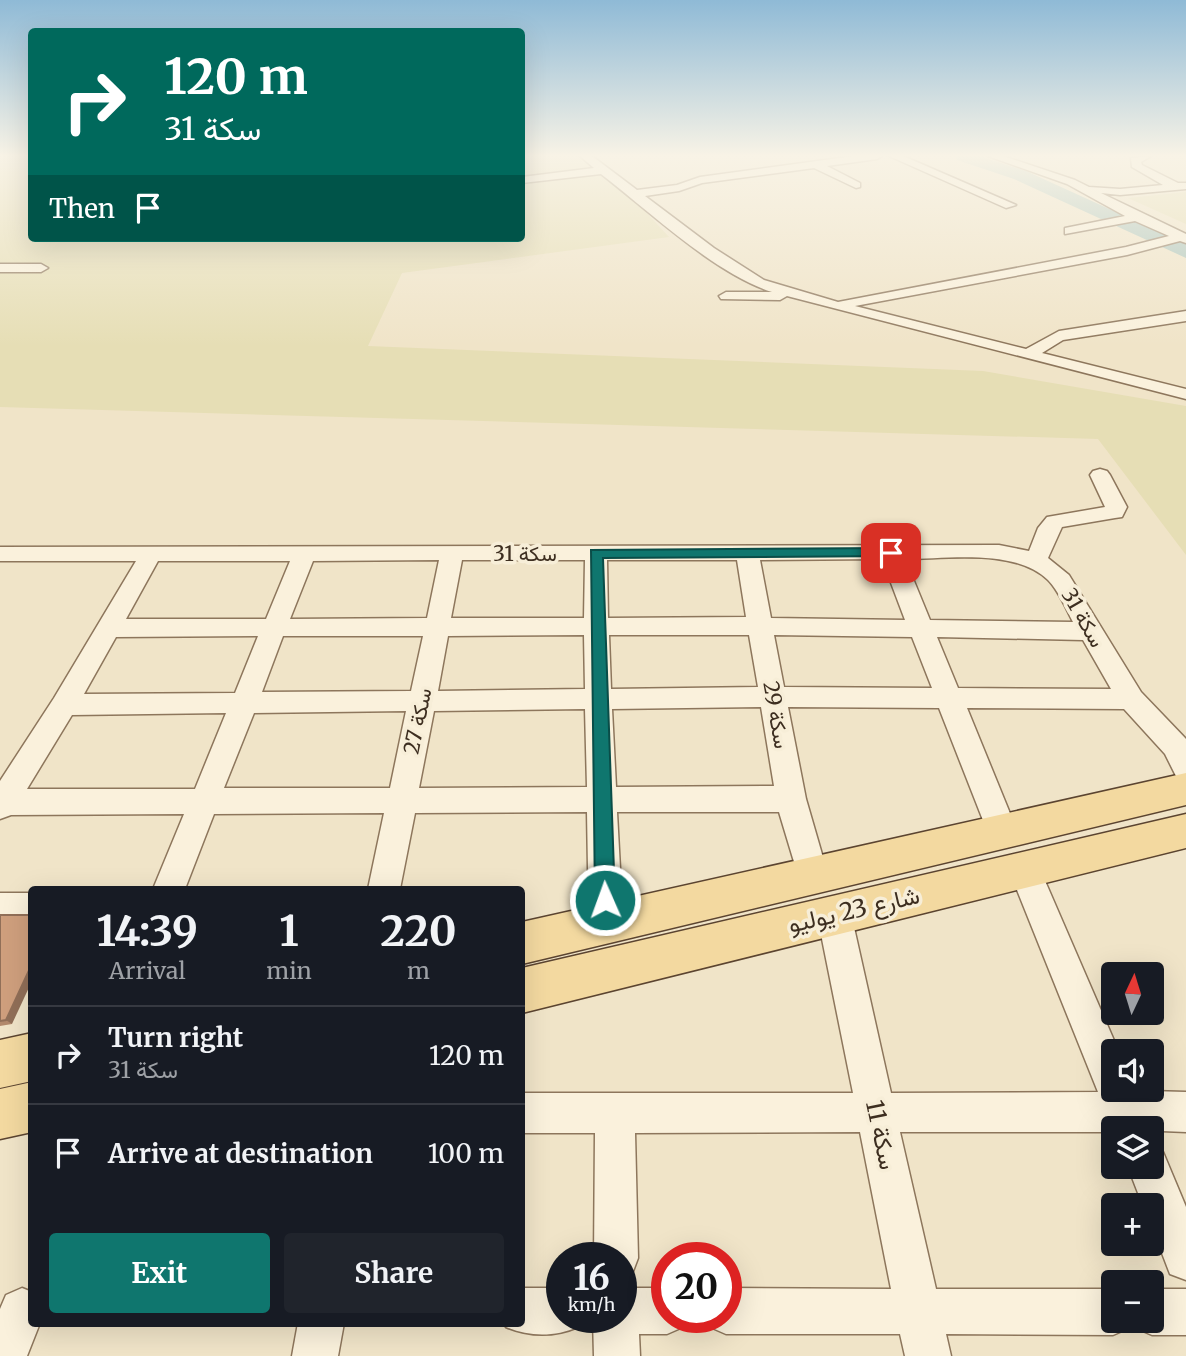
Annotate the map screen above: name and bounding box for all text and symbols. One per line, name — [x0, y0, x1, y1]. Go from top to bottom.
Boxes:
text: 120 m — [164, 46, 308, 107]
icon: right — [49, 56, 140, 147]
text: سكة 31 — [164, 109, 261, 149]
icon: arrive — [129, 189, 167, 227]
text: Then — [49, 192, 115, 225]
pin — [861, 523, 921, 583]
icon: arrive — [872, 534, 910, 572]
street label: سكة 31 — [493, 540, 557, 567]
street label: سكة 31 — [1056, 583, 1111, 652]
street label: سكة 29 — [757, 679, 796, 751]
street label: سكة 27 — [397, 685, 438, 756]
position arrow — [568, 863, 642, 937]
street label: شارع 23 يوليو — [785, 879, 923, 941]
text: 14:39 — [96, 905, 198, 957]
text: 1 — [279, 905, 299, 957]
text: 220 — [380, 905, 456, 957]
text: Arrival — [109, 956, 186, 985]
text: min — [266, 956, 312, 985]
text: m — [407, 956, 430, 985]
north arrow — [1101, 962, 1164, 1026]
map controls — [1101, 962, 1164, 1333]
text: Turn right — [108, 1021, 243, 1054]
icon: right — [49, 1036, 87, 1074]
text: 120 m — [429, 1039, 504, 1072]
button: sound — [1101, 1039, 1164, 1102]
text: سكة 31 — [108, 1055, 178, 1084]
street label: سكة 11 — [859, 1097, 904, 1173]
button: layers — [1101, 1116, 1164, 1179]
icon: arrive — [49, 1134, 87, 1172]
text: Arrive at destination — [108, 1137, 373, 1170]
text: 100 m — [428, 1137, 504, 1170]
button: + — [1101, 1193, 1164, 1256]
button: Exit — [49, 1233, 270, 1313]
button: Share — [284, 1233, 504, 1313]
speed limit sign: 20 — [651, 1242, 742, 1333]
text: 16 — [573, 1256, 610, 1300]
button: − — [1101, 1270, 1164, 1333]
text: km/h — [568, 1293, 615, 1316]

